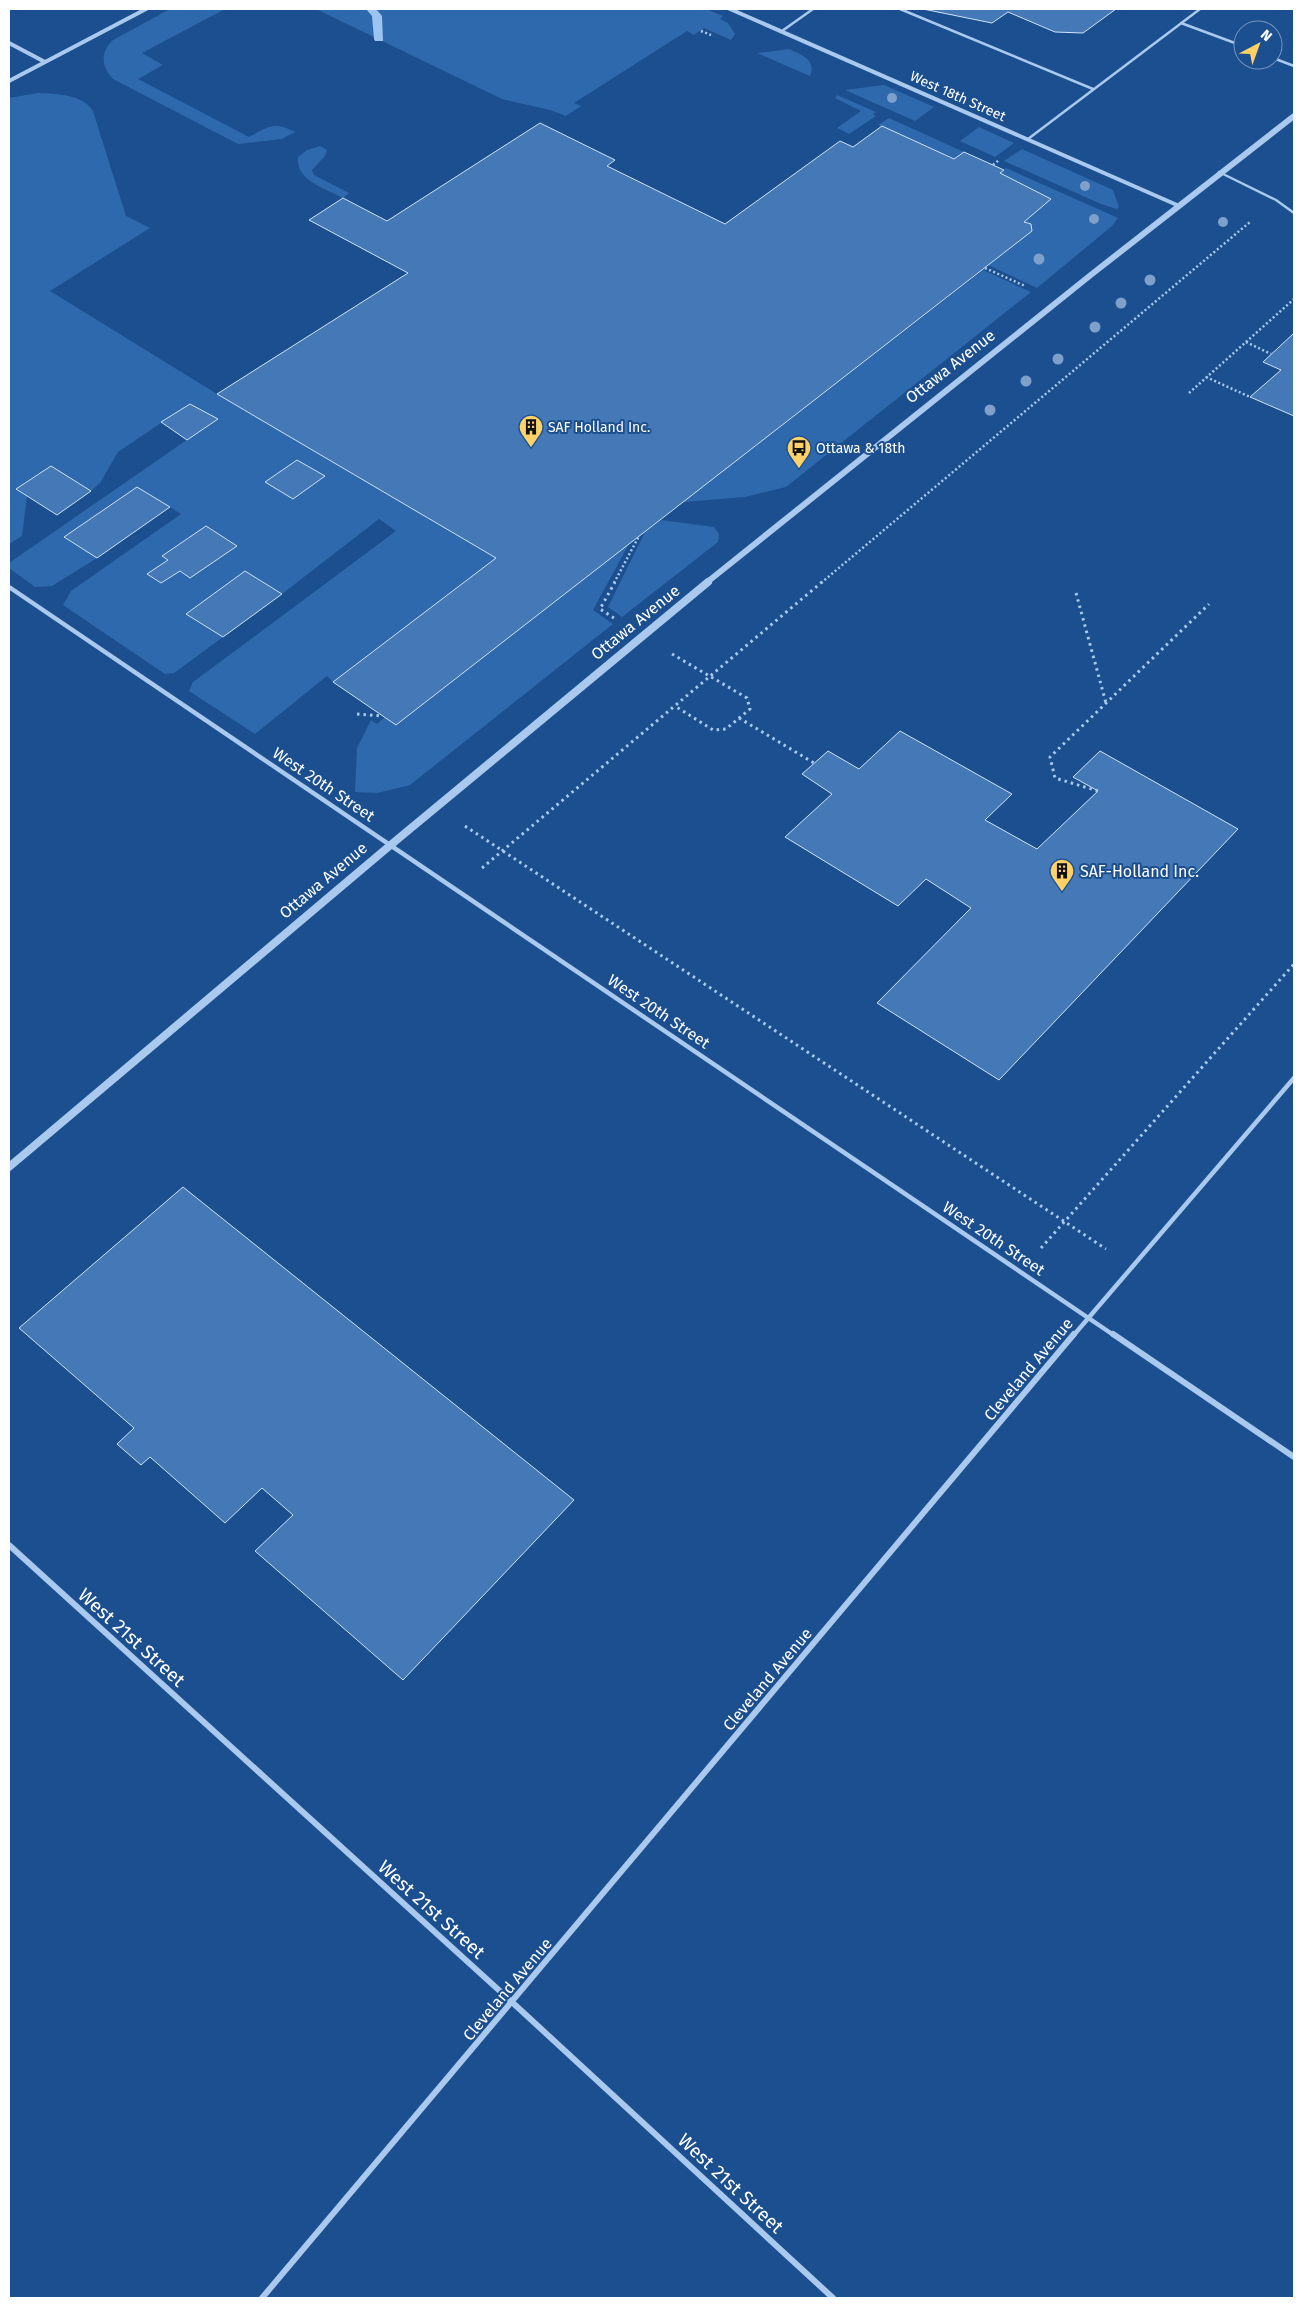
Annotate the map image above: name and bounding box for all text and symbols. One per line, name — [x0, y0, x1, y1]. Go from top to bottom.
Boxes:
north arrow — [1233, 20, 1283, 70]
text: N — [1257, 26, 1275, 45]
street label: West 18th Street — [907, 68, 1009, 126]
street label: Ottawa Avenue — [902, 326, 999, 407]
building icon: SAF Holland Inc. — [518, 414, 544, 448]
place label: SAF Holland Inc. — [548, 419, 650, 436]
bus stop icon: Ottawa & 18th — [786, 435, 812, 469]
place label: Ottawa & 18th — [816, 440, 905, 457]
street label: Ottawa Avenue — [587, 581, 683, 664]
street label: West 20th Street — [269, 743, 379, 826]
street label: Ottawa Avenue — [276, 838, 371, 923]
building icon: SAF-Holland Inc. — [1049, 858, 1075, 892]
place label: SAF-Holland Inc. — [1080, 862, 1199, 881]
street label: West 20th Street — [604, 970, 714, 1053]
street label: West 20th Street — [939, 1197, 1049, 1280]
street label: Cleveland Avenue — [980, 1314, 1077, 1425]
street label: West 21st Street — [73, 1583, 190, 1692]
street label: Cleveland Avenue — [719, 1624, 816, 1735]
street label: West 21st Street — [373, 1855, 490, 1964]
street label: Cleveland Avenue — [459, 1934, 556, 2045]
street label: West 21st Street — [673, 2129, 788, 2238]

